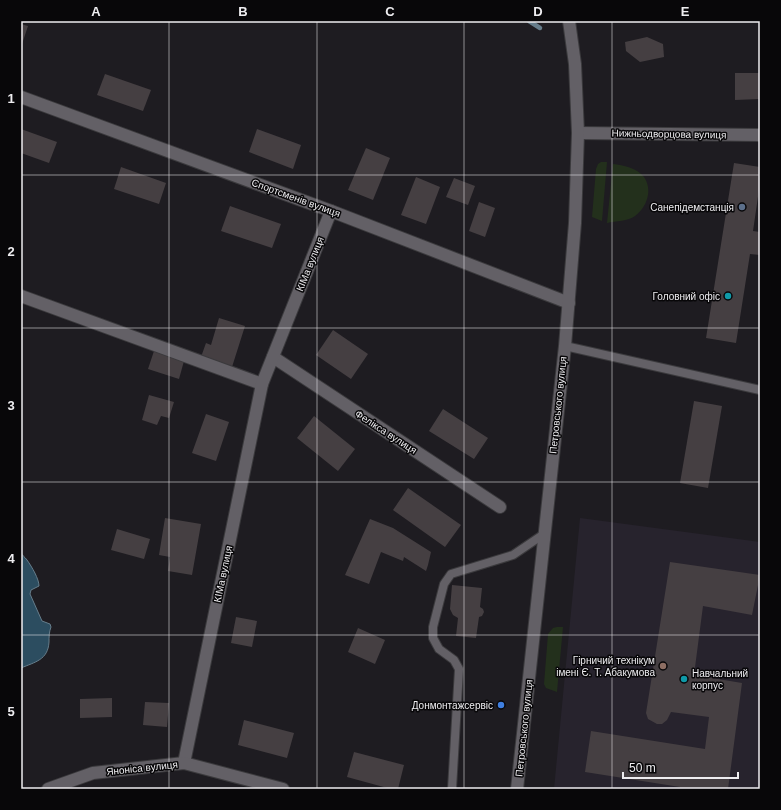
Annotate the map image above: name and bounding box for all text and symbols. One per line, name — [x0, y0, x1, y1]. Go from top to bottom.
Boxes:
text: A — [91, 4, 101, 19]
text: B — [238, 4, 248, 19]
text: C — [385, 4, 395, 19]
text: D — [533, 4, 543, 19]
text: E — [681, 4, 690, 19]
text: 1 — [7, 91, 15, 106]
street label: Нижньодворцова вулиця — [611, 127, 727, 141]
street label: Спортсменів вулиця — [250, 177, 342, 219]
place label: Санепідемстанція — [650, 202, 734, 213]
marker: Санепідемстанція — [737, 202, 747, 212]
street label: КІМа вулиця — [294, 235, 326, 293]
text: 2 — [7, 244, 15, 259]
place label: Головний офіс — [653, 291, 720, 302]
marker: Головний офіс — [723, 291, 733, 301]
street label: Петровського вулиця — [547, 356, 569, 454]
text: 3 — [7, 398, 15, 413]
street label: Фелікса вулиця — [353, 408, 419, 456]
street label: КІМа вулиця — [212, 545, 234, 603]
text: 4 — [7, 551, 15, 566]
place label: Гірничий технікум імені Є. Т. Абакумова — [556, 655, 655, 678]
marker: Гірничий технікум імені Є. Т. Абакумова — [658, 661, 668, 671]
place label: Навчальний корпус — [692, 668, 748, 691]
marker: Навчальний корпус — [679, 674, 689, 684]
street label: Петровського вулиця — [513, 679, 535, 777]
place label: Донмонтажсервіс — [412, 700, 493, 711]
marker: Донмонтажсервіс — [496, 700, 506, 710]
text: 5 — [7, 704, 15, 719]
scale bar — [623, 754, 738, 780]
street label: Яноніса вулиця — [106, 759, 178, 777]
text: 50 m — [629, 761, 656, 775]

